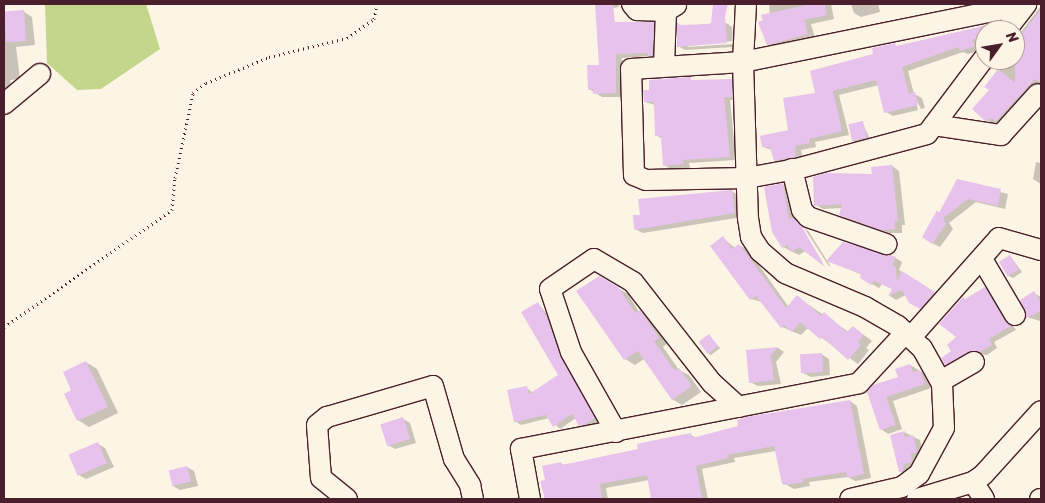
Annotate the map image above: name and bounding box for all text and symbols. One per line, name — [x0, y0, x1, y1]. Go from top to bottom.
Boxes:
north arrow — [975, 20, 1025, 70]
text: N — [999, 27, 1025, 48]

